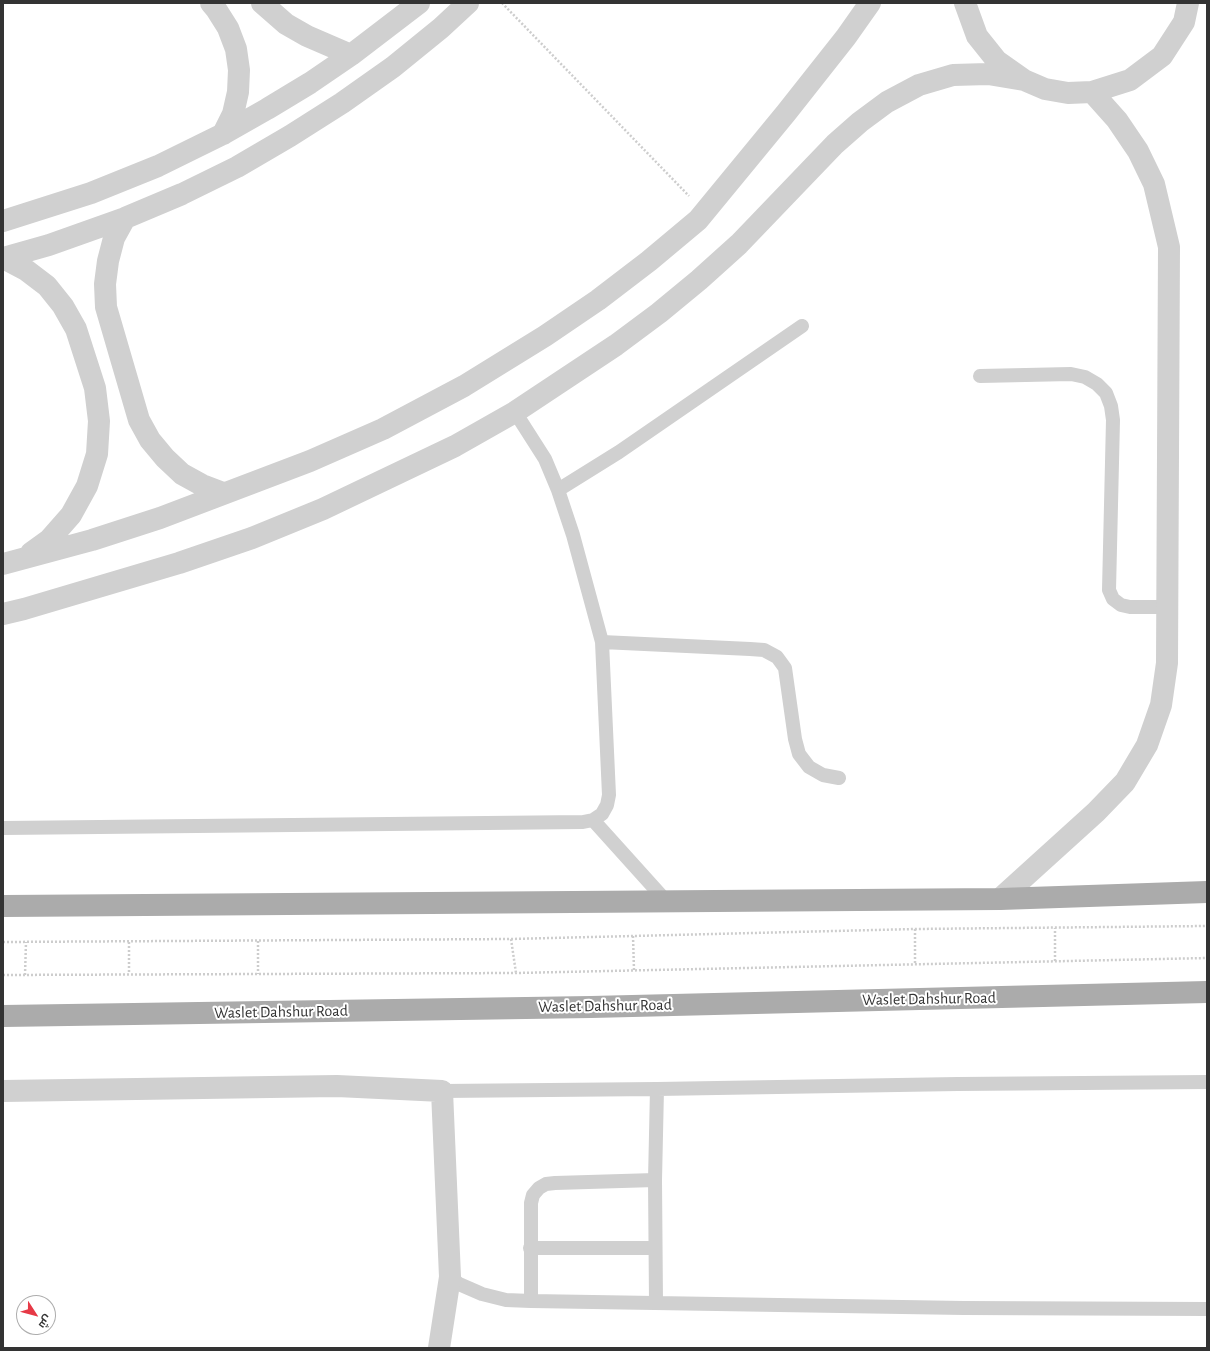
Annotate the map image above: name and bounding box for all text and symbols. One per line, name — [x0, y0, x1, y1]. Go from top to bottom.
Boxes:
street label: Waslet Dahshur Road — [862, 988, 996, 1010]
street label: Waslet Dahshur Road — [538, 995, 672, 1017]
street label: Waslet Dahshur Road — [214, 1001, 348, 1023]
north arrow — [16, 1295, 56, 1335]
text: ش — [37, 1313, 54, 1331]

